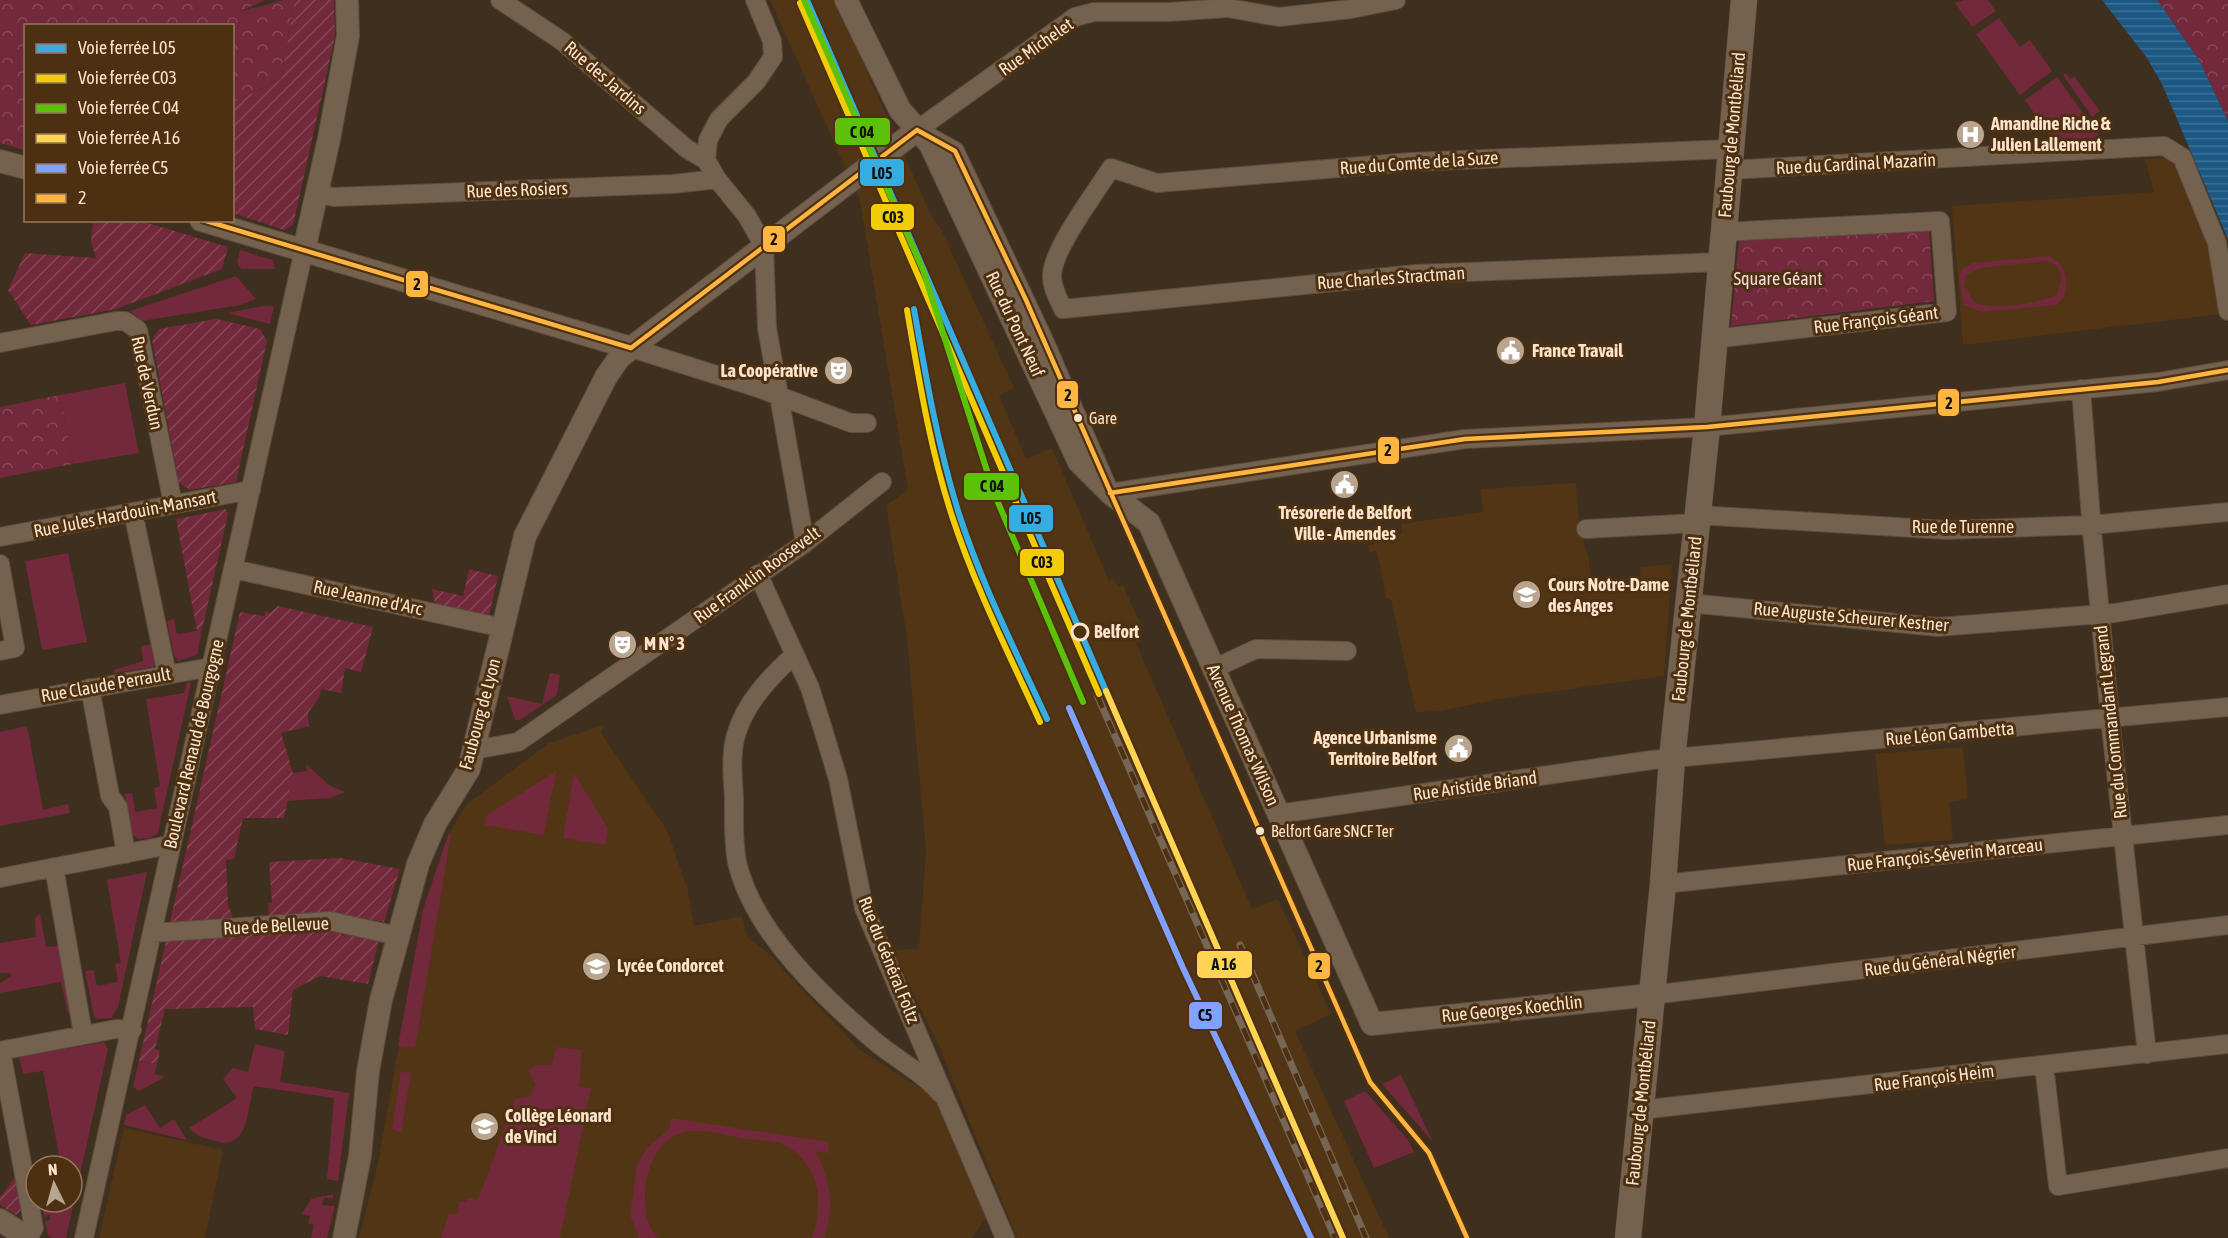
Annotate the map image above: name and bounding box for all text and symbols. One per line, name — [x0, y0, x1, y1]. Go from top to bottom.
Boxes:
street label: Rue Michelet — [994, 13, 1077, 80]
legend — [24, 24, 234, 222]
text: Voie ferrée L05 — [78, 37, 176, 58]
street label: Rue des Jardins — [560, 37, 650, 119]
street label: Faubourg de Montbéliard — [1714, 51, 1749, 219]
text: Voie ferrée C03 — [78, 67, 177, 88]
text: Voie ferrée C 04 — [78, 97, 179, 118]
place label: Amandine Riche & Julien Lallement — [1990, 113, 2111, 155]
line badge: C 04 — [834, 117, 891, 146]
hospital icon: Amandine Riche & Julien Lallement — [1954, 118, 1986, 150]
text: C 04 — [850, 123, 875, 141]
text: Voie ferrée A 16 — [78, 127, 180, 148]
street label: Rue du Comte de la Suze — [1339, 146, 1499, 179]
street label: Rue du Cardinal Mazarin — [1775, 149, 1937, 178]
text: Voie ferrée C5 — [78, 157, 169, 178]
line badge: L05 — [859, 158, 905, 187]
text: L05 — [871, 164, 893, 182]
street label: Rue des Rosiers — [466, 177, 568, 202]
text: 2 — [78, 187, 86, 208]
line badge: C03 — [870, 203, 915, 231]
text: C03 — [882, 208, 904, 226]
line badge: 2 — [762, 225, 786, 253]
text: 2 — [770, 230, 778, 248]
street label: Rue Charles Stractman — [1316, 262, 1466, 293]
street label: Rue du Pont Neuf — [982, 268, 1049, 380]
park label: Square Géant — [1733, 268, 1823, 289]
line badge: 2 — [405, 270, 429, 298]
text: 2 — [413, 275, 421, 293]
street label: Rue François Géant — [1812, 301, 1939, 338]
street label: Rue de Verdun — [127, 334, 168, 432]
public building icon: France Travail — [1495, 335, 1527, 367]
place label: France Travail — [1532, 340, 1623, 361]
theatre icon: La Coopérative — [823, 355, 855, 387]
place label: La Coopérative — [720, 360, 818, 381]
line badge: 2 — [1056, 380, 1079, 409]
text: 2 — [1064, 386, 1072, 404]
line badge: 2 — [1937, 388, 1960, 417]
text: 2 — [1945, 394, 1953, 412]
place label: Gare — [1089, 409, 1117, 427]
marker: Gare — [1072, 412, 1084, 424]
line badge: 2 — [1377, 436, 1400, 465]
text: 2 — [1384, 441, 1392, 459]
public building icon: Trésorerie de Belfort Ville - Amendes — [1329, 468, 1361, 500]
line badge: C 04 — [963, 472, 1020, 501]
text: C 04 — [980, 477, 1005, 495]
street label: Rue Jules Hardouin-Mansart — [32, 485, 218, 542]
place label: Trésorerie de Belfort Ville - Amendes — [1278, 502, 1412, 544]
line badge: L05 — [1008, 504, 1054, 533]
text: L05 — [1020, 509, 1042, 527]
street label: Rue de Turenne — [1912, 516, 2014, 537]
street label: Rue Franklin Roosevelt — [689, 522, 824, 627]
street label: Faubourg de Montbéliard — [1667, 535, 1706, 703]
line badge: C03 — [1019, 548, 1065, 577]
text: C03 — [1031, 553, 1053, 571]
place label: Cours Notre-Dame des Anges — [1548, 574, 1669, 616]
street label: Rue Jeanne d'Arc — [312, 576, 425, 619]
school or university icon: Cours Notre-Dame des Anges — [1511, 579, 1543, 611]
street label: Rue Auguste Scheurer Kestner — [1753, 598, 1950, 636]
place label: Belfort — [1094, 621, 1140, 642]
marker: Belfort — [1071, 623, 1089, 641]
street label: Rue du Commandant Legrand — [2090, 624, 2131, 820]
theatre icon: M N° 3 — [607, 628, 639, 660]
place label: M N° 3 — [644, 633, 685, 654]
street label: Boulevard Renaud de Bourgogne — [159, 637, 228, 851]
street label: Faubourg de Lyon — [455, 656, 504, 772]
street label: Avenue Thomas Wilson — [1203, 661, 1284, 809]
street label: Rue Claude Perrault — [39, 663, 173, 706]
street label: Rue Léon Gambetta — [1885, 717, 2015, 750]
place label: Agence Urbanisme Territoire Belfort — [1312, 727, 1438, 769]
public building icon: Agence Urbanisme Territoire Belfort — [1442, 732, 1474, 764]
street label: Rue Aristide Briand — [1412, 766, 1538, 805]
place label: Belfort Gare SNCF Ter — [1271, 822, 1394, 840]
marker: Belfort Gare SNCF Ter — [1254, 825, 1266, 837]
street label: Rue François-Séverin Marceau — [1846, 834, 2044, 875]
street label: Rue du Général Foltz — [854, 893, 925, 1027]
street label: Rue de Bellevue — [223, 912, 329, 939]
street label: Rue du Général Négrier — [1863, 941, 2018, 980]
school or university icon: Lycée Condorcet — [580, 950, 612, 982]
line badge: A 16 — [1196, 950, 1253, 979]
line badge: 2 — [1307, 952, 1331, 980]
place label: Lycée Condorcet — [617, 955, 724, 976]
text: A 16 — [1210, 955, 1237, 973]
text: 2 — [1315, 957, 1323, 975]
street label: Rue Georges Koechlin — [1440, 991, 1583, 1026]
line badge: C5 — [1188, 1001, 1223, 1030]
text: C5 — [1198, 1006, 1213, 1024]
street label: Faubourg de Montbéliard — [1621, 1019, 1660, 1187]
street label: Rue François Heim — [1873, 1060, 1995, 1095]
place label: Collège Léonard de Vinci — [505, 1105, 612, 1147]
school or university icon: Collège Léonard de Vinci — [468, 1110, 500, 1142]
north arrow — [24, 1154, 84, 1214]
text: N — [47, 1160, 58, 1178]

